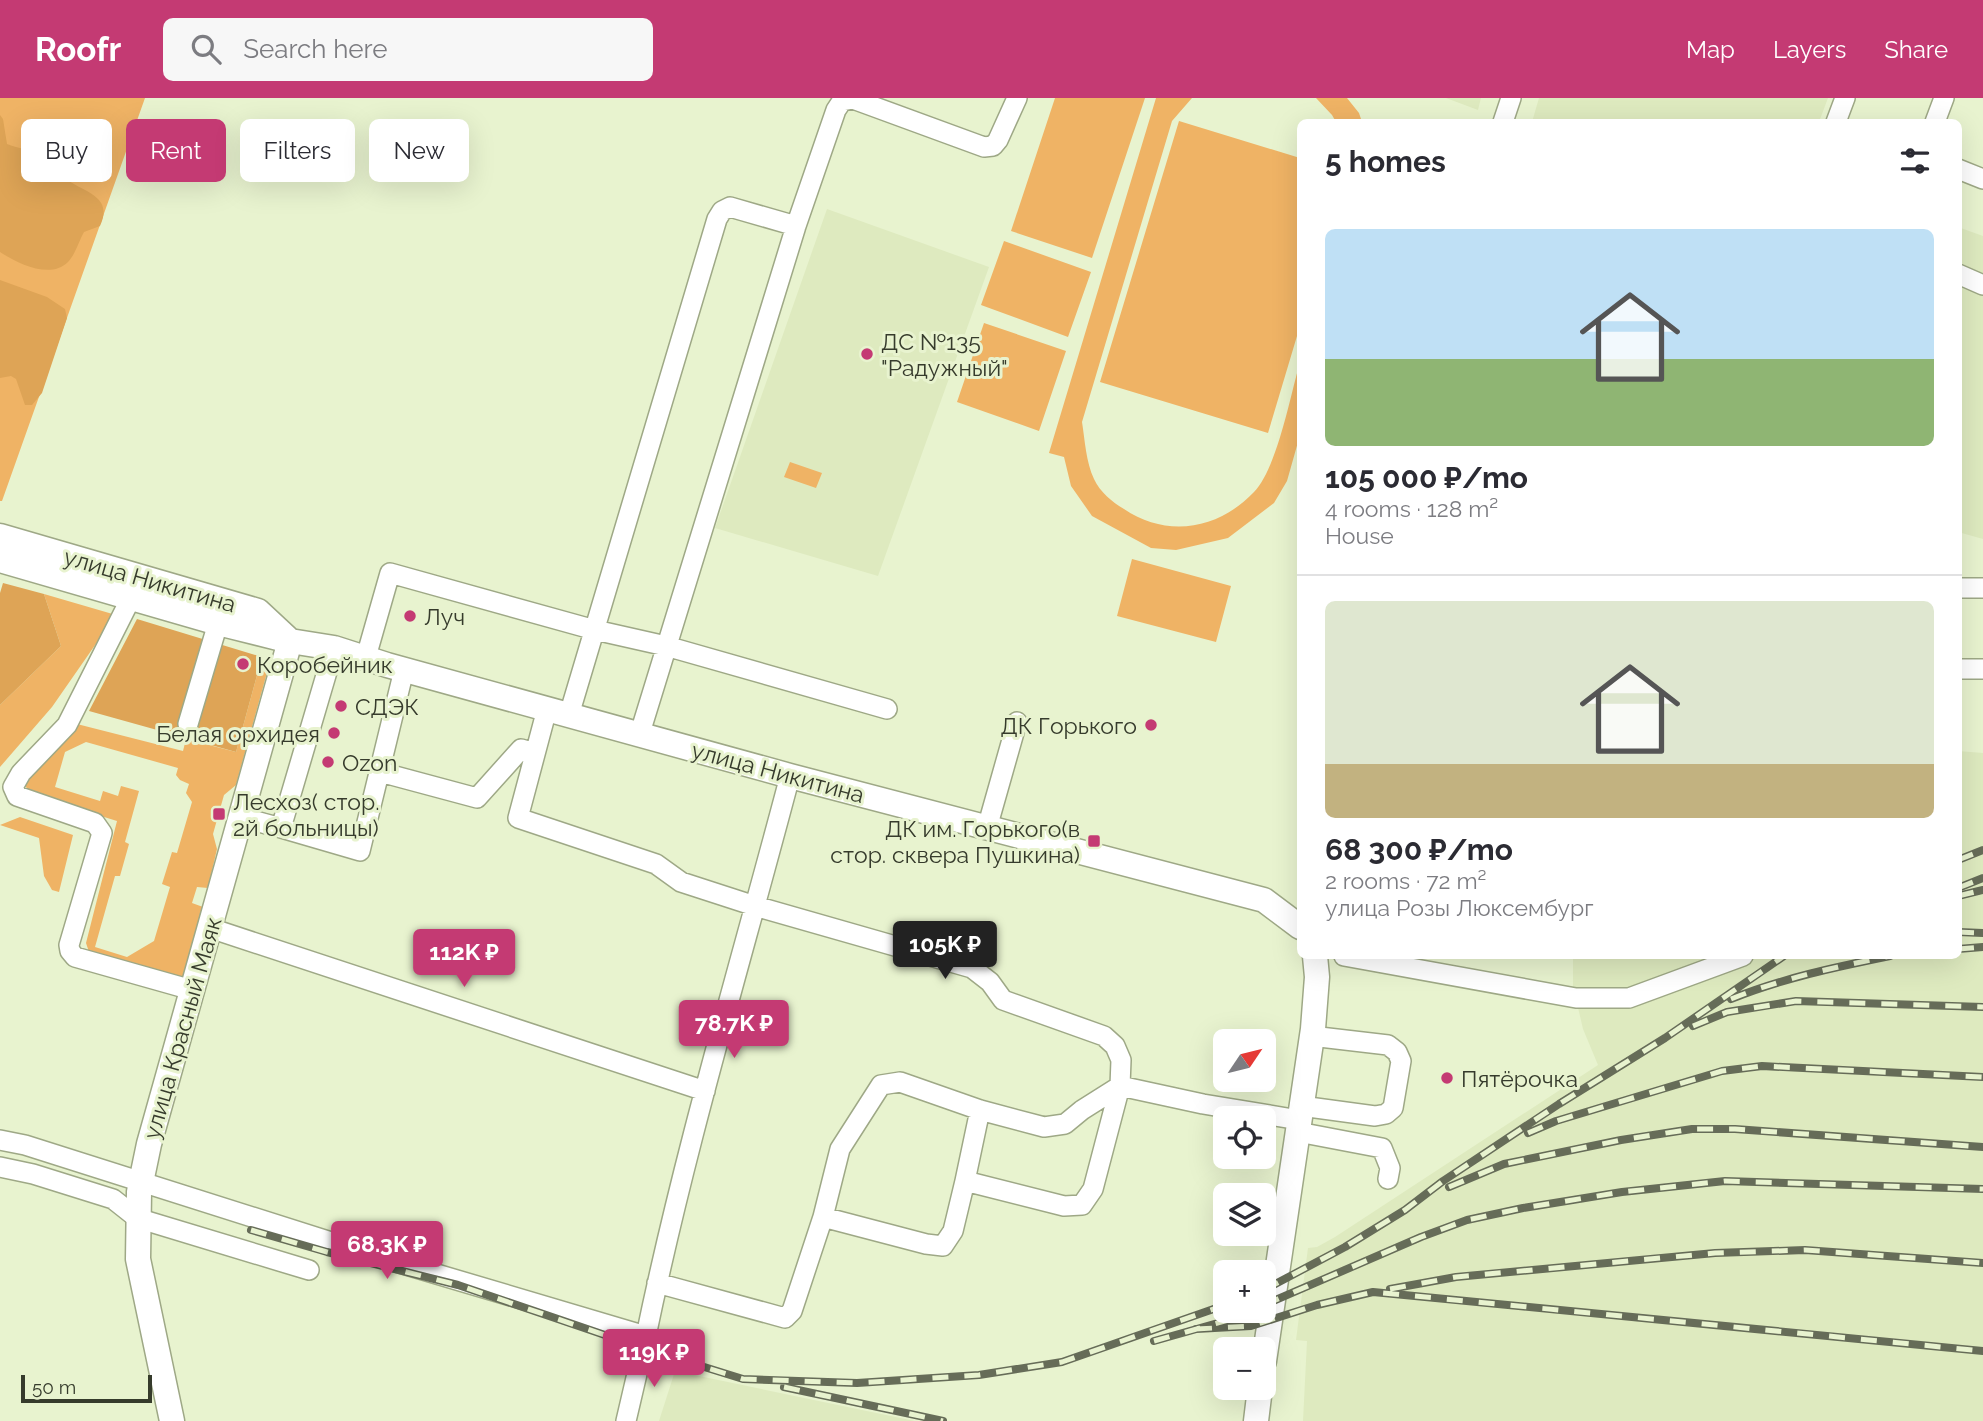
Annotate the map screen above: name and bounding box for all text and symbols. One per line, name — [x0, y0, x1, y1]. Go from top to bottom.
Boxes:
search box — [163, 18, 653, 81]
text: Roofr — [35, 30, 121, 69]
icon: search — [187, 30, 225, 68]
text: Search here — [243, 34, 388, 64]
text: Map — [1686, 35, 1735, 64]
text: Layers — [1773, 35, 1846, 64]
text: Share — [1884, 35, 1948, 64]
chip: Buy — [21, 119, 112, 182]
chip: Rent — [126, 119, 226, 182]
chip: Filters — [240, 119, 355, 182]
chip: New — [369, 119, 469, 182]
icon: filters — [1896, 142, 1934, 180]
text: 5 homes — [1325, 144, 1446, 179]
icon: home — [1567, 274, 1693, 400]
place label: ДС №135 "Радужный" — [881, 328, 1008, 381]
marker: ДС №135 "Радужный" — [859, 346, 875, 362]
text: 105 000 ₽/mo — [1325, 460, 1528, 495]
text: 4 rooms · 128 m² — [1325, 495, 1498, 522]
text: House — [1325, 522, 1394, 549]
street label: улица Никитина — [61, 543, 239, 617]
place label: Луч — [424, 603, 465, 630]
marker: Луч — [402, 608, 418, 624]
icon: home — [1567, 646, 1693, 772]
place label: Коробейник — [257, 651, 393, 678]
marker: Коробейник — [235, 656, 251, 672]
place label: СДЭК — [355, 693, 419, 720]
marker: СДЭК — [333, 698, 349, 714]
place label: ДК Горького — [1001, 712, 1137, 739]
marker: ДК Горького — [1143, 717, 1159, 733]
place label: Белая орхидея — [156, 720, 320, 747]
marker: Белая орхидея — [326, 725, 342, 741]
street label: улица Никитина — [689, 736, 867, 808]
place label: Ozon — [342, 749, 397, 776]
marker: Ozon — [320, 754, 336, 770]
place label: Лесхоз( стор. 2й больницы) — [233, 788, 380, 841]
marker: Лесхоз( стор. 2й больницы) — [211, 806, 227, 822]
place label: ДК им. Горького(в стор. сквера Пушкина) — [830, 815, 1080, 868]
text: 68 300 ₽/mo — [1325, 832, 1513, 867]
marker: ДК им. Горького(в стор. сквера Пушкина) — [1086, 833, 1102, 849]
text: 2 rooms · 72 m² — [1325, 867, 1486, 894]
text: улица Розы Люксембург — [1325, 894, 1594, 921]
street label: улица Красный Маяк — [137, 914, 227, 1142]
pin: 105K ₽ — [888, 922, 1002, 981]
pin: 112K ₽ — [407, 930, 521, 989]
text: 105K ₽ — [909, 930, 981, 957]
text: 112K ₽ — [429, 938, 499, 965]
pin: 78.7K ₽ — [669, 1000, 799, 1060]
text: 78.7K ₽ — [695, 1009, 773, 1036]
north arrow — [1213, 1029, 1276, 1092]
map controls — [1213, 1029, 1276, 1400]
place label: Пятёрочка — [1461, 1065, 1578, 1092]
marker: Пятёрочка — [1439, 1070, 1455, 1086]
button: locate — [1213, 1106, 1276, 1169]
button: layers — [1213, 1183, 1276, 1246]
pin: 68.3K ₽ — [322, 1222, 452, 1281]
text: 68.3K ₽ — [347, 1230, 427, 1257]
button: + — [1213, 1260, 1276, 1323]
pin: 119K ₽ — [597, 1330, 711, 1389]
button: − — [1213, 1337, 1276, 1400]
text: 119K ₽ — [619, 1338, 689, 1365]
scale bar — [21, 1372, 152, 1404]
text: 50 m — [32, 1376, 76, 1398]

